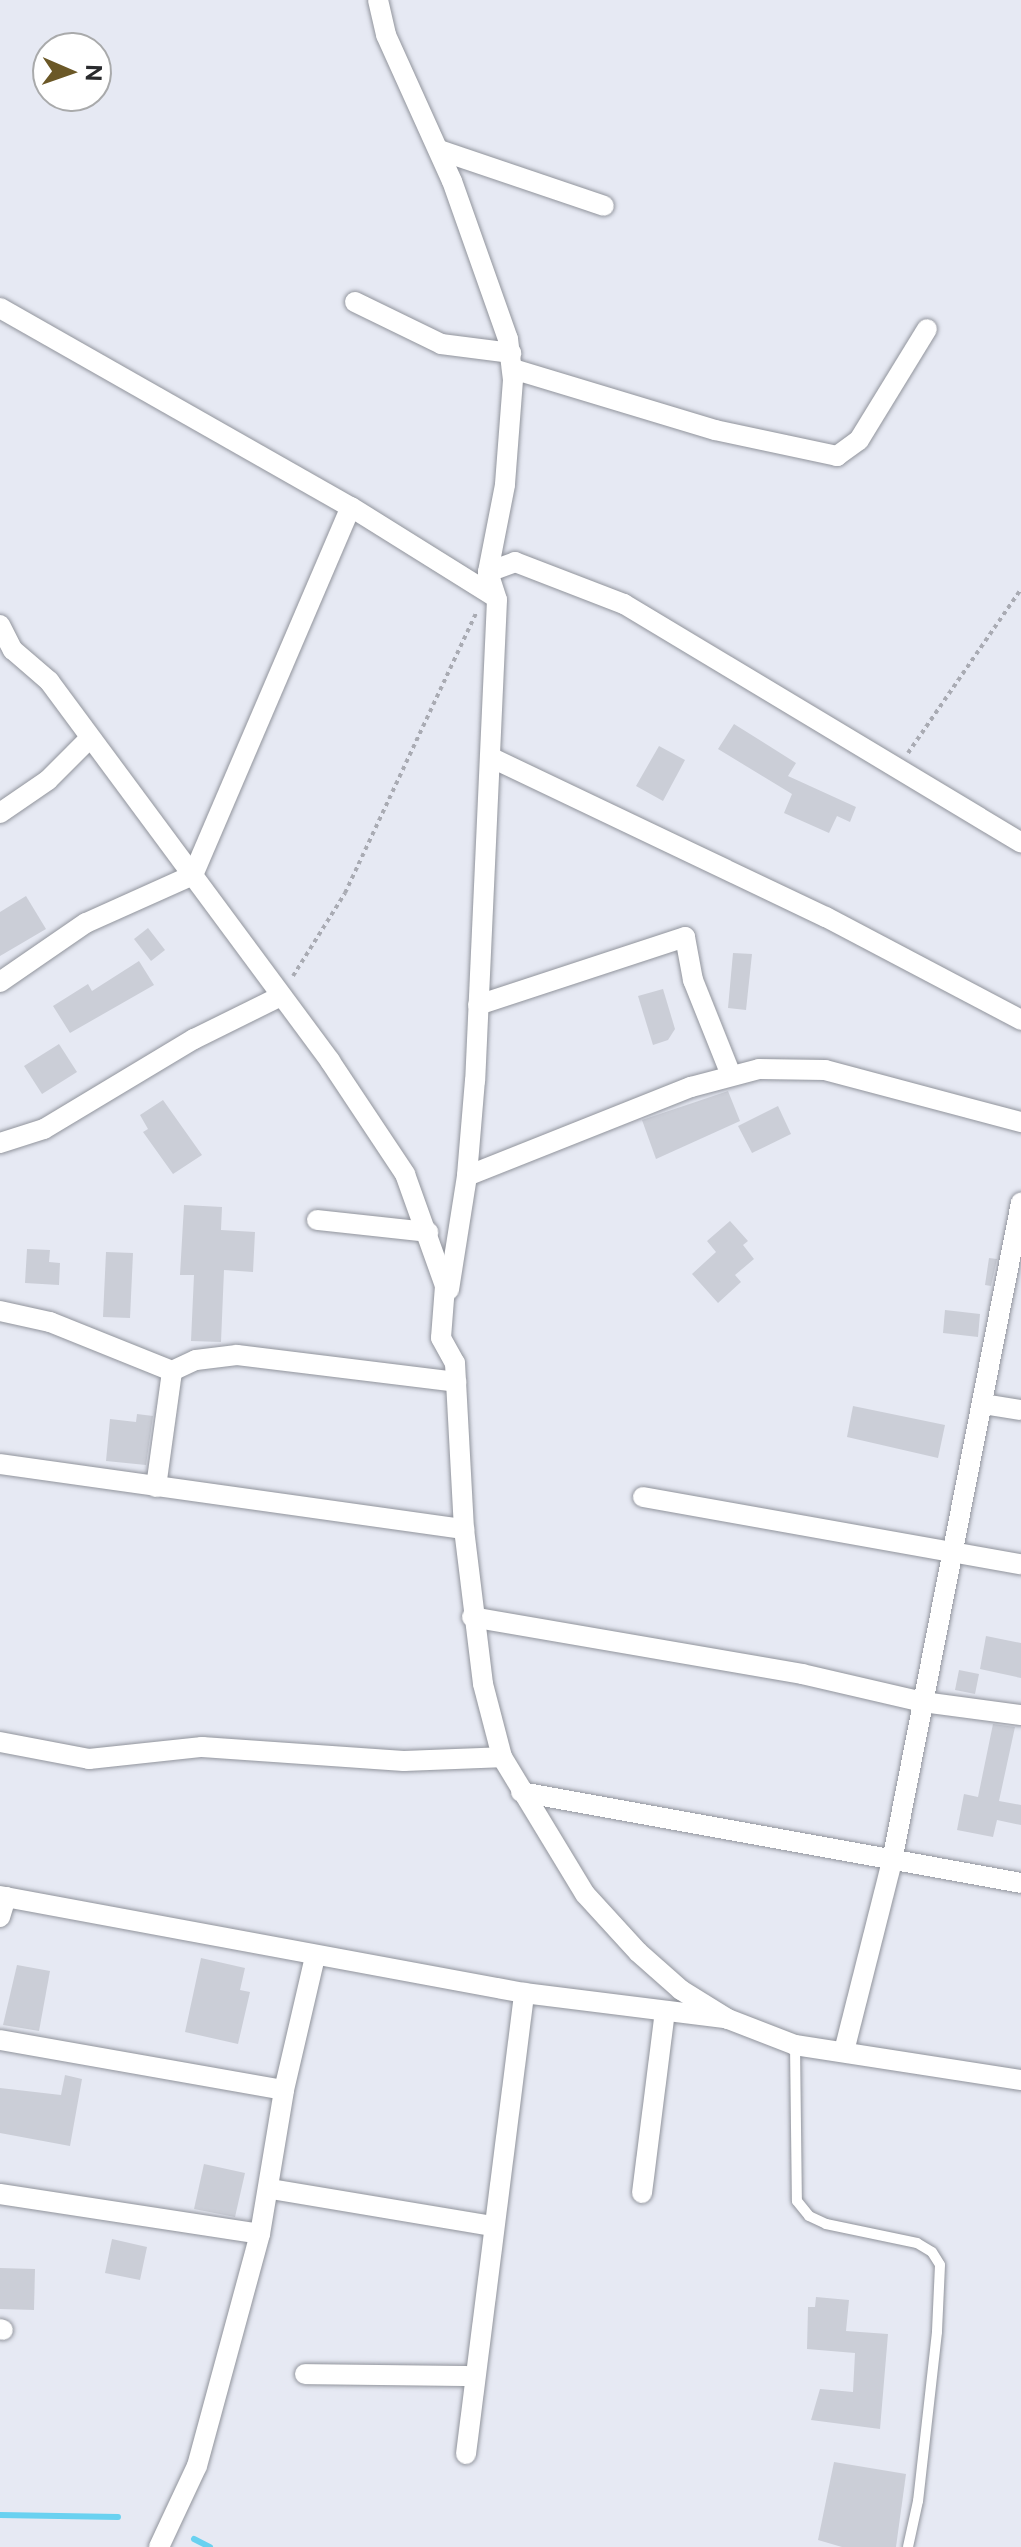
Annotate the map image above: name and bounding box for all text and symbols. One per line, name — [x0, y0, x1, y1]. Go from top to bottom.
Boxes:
north arrow — [32, 32, 112, 112]
text: N — [81, 64, 107, 82]

